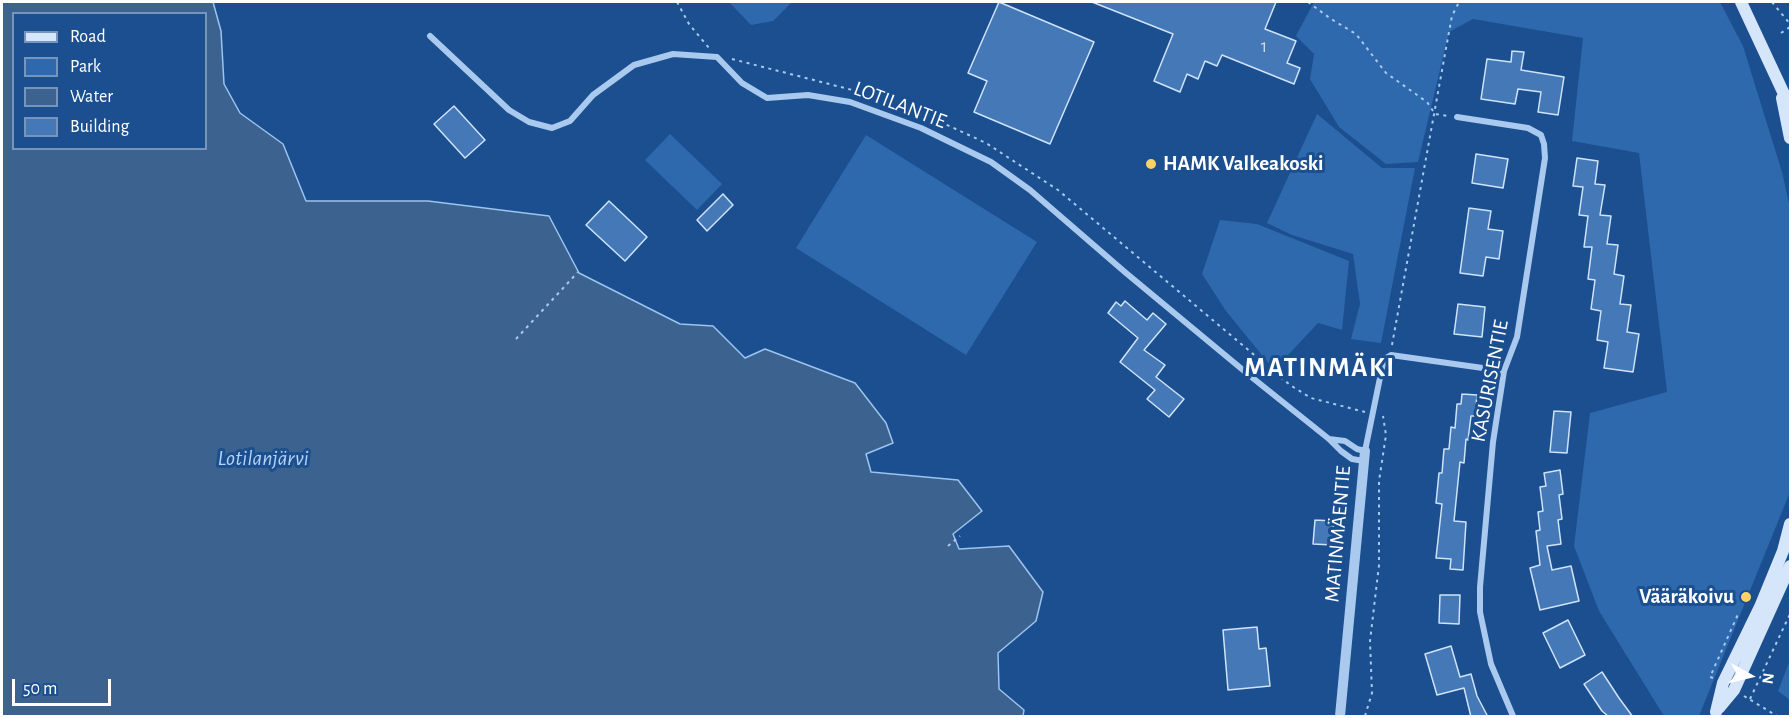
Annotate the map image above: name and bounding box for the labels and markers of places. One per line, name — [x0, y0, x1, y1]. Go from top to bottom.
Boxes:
place label: HAMK Valkeakoski — [1163, 151, 1324, 177]
marker: HAMK Valkeakoski — [1144, 157, 1158, 171]
place label: Vääräkoivu — [1639, 584, 1734, 610]
marker: Vääräkoivu — [1739, 590, 1753, 604]

